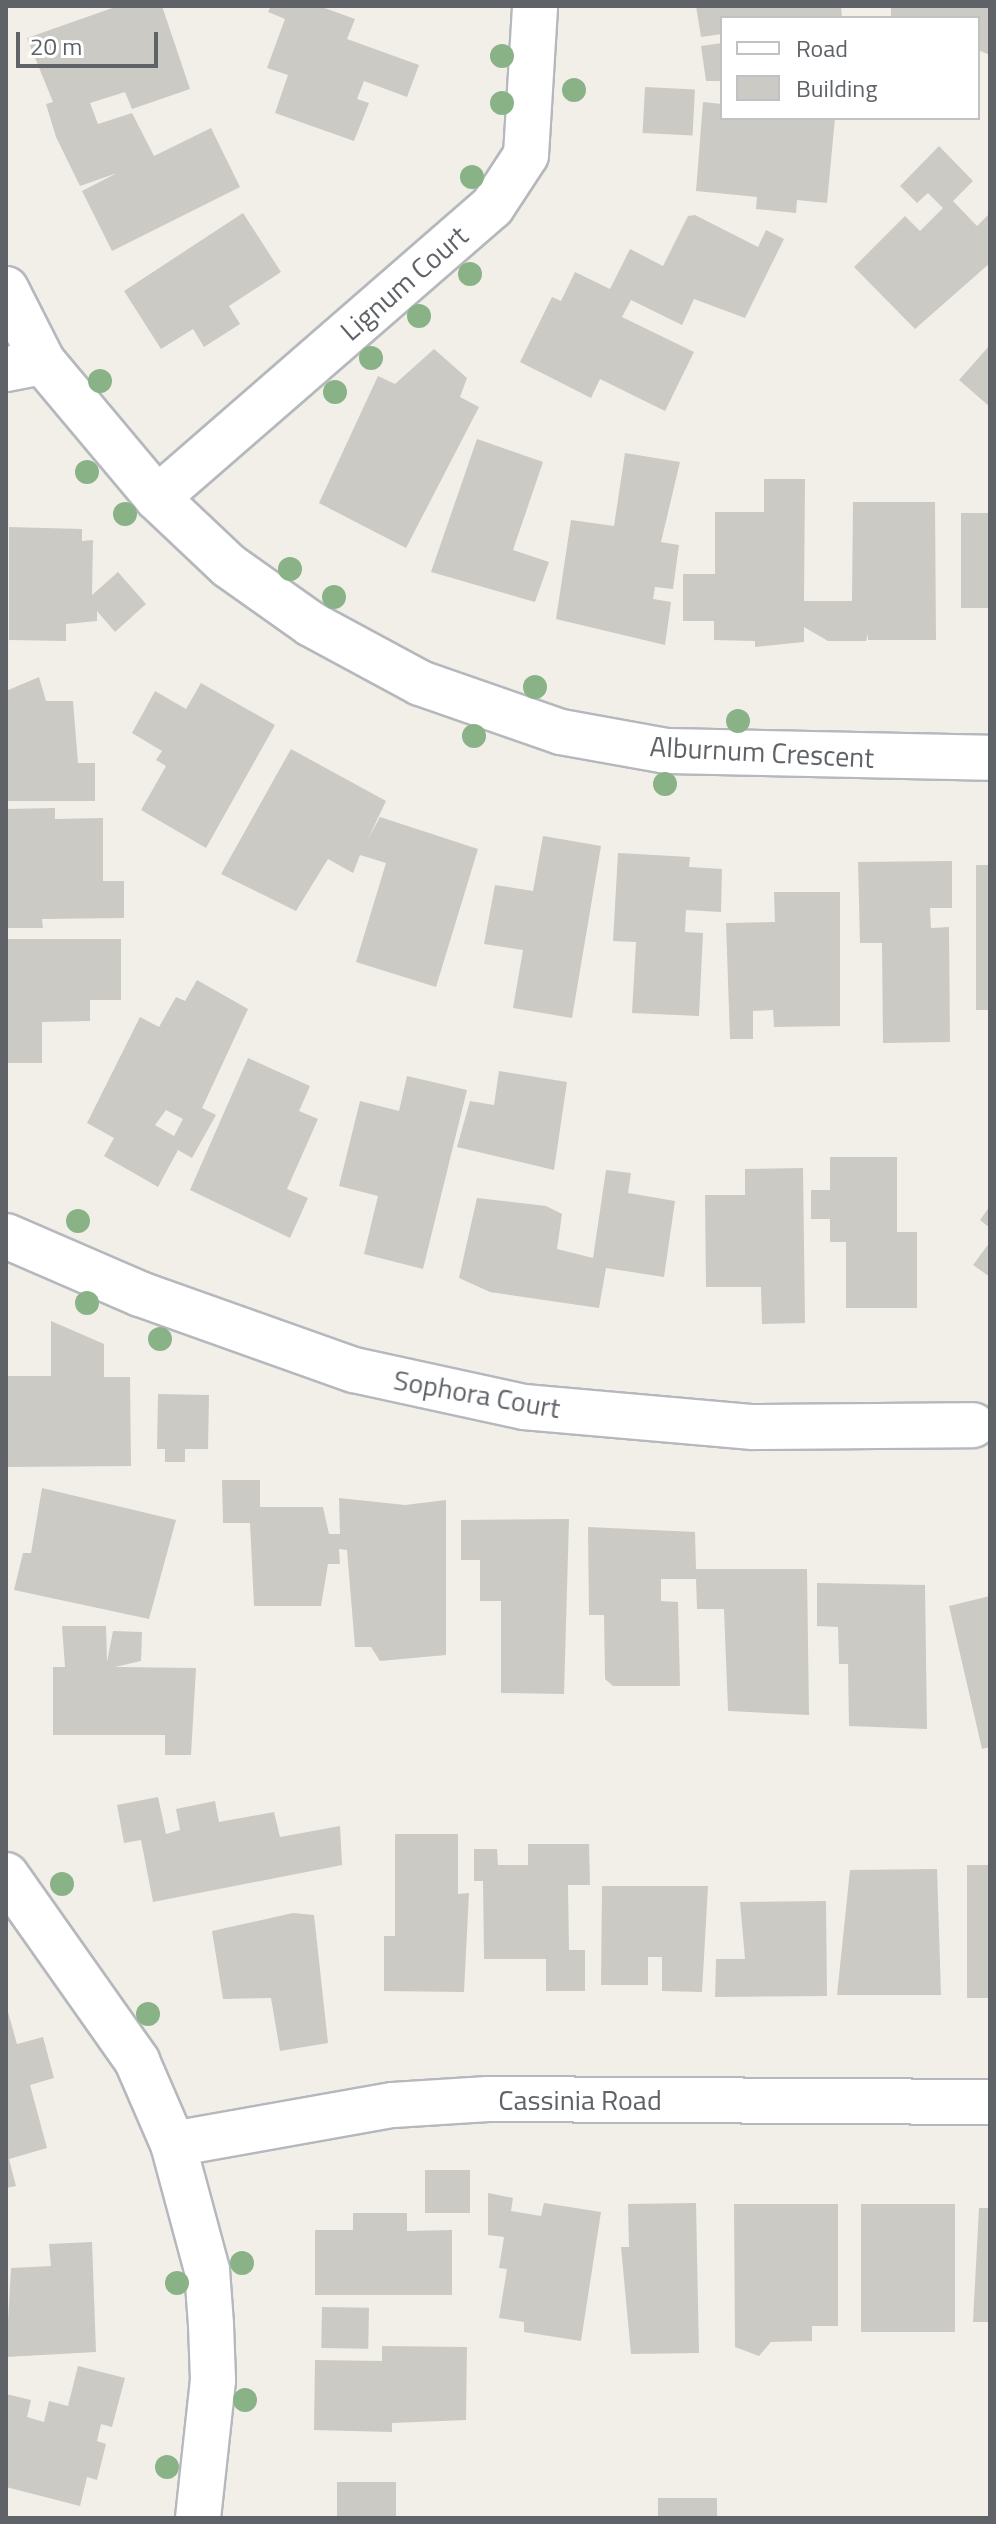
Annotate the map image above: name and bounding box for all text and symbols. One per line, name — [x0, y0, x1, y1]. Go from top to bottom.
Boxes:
scale bar — [20, 16, 162, 66]
legend — [720, 16, 980, 120]
text: 20 m — [30, 28, 82, 64]
text: Road — [796, 30, 848, 66]
text: Building — [796, 70, 878, 106]
street label: Lignum Court — [334, 219, 474, 347]
street label: Alburnum Crescent — [649, 729, 875, 775]
street label: Sophora Court — [391, 1363, 563, 1425]
street label: Cassinia Road — [498, 2083, 662, 2117]

